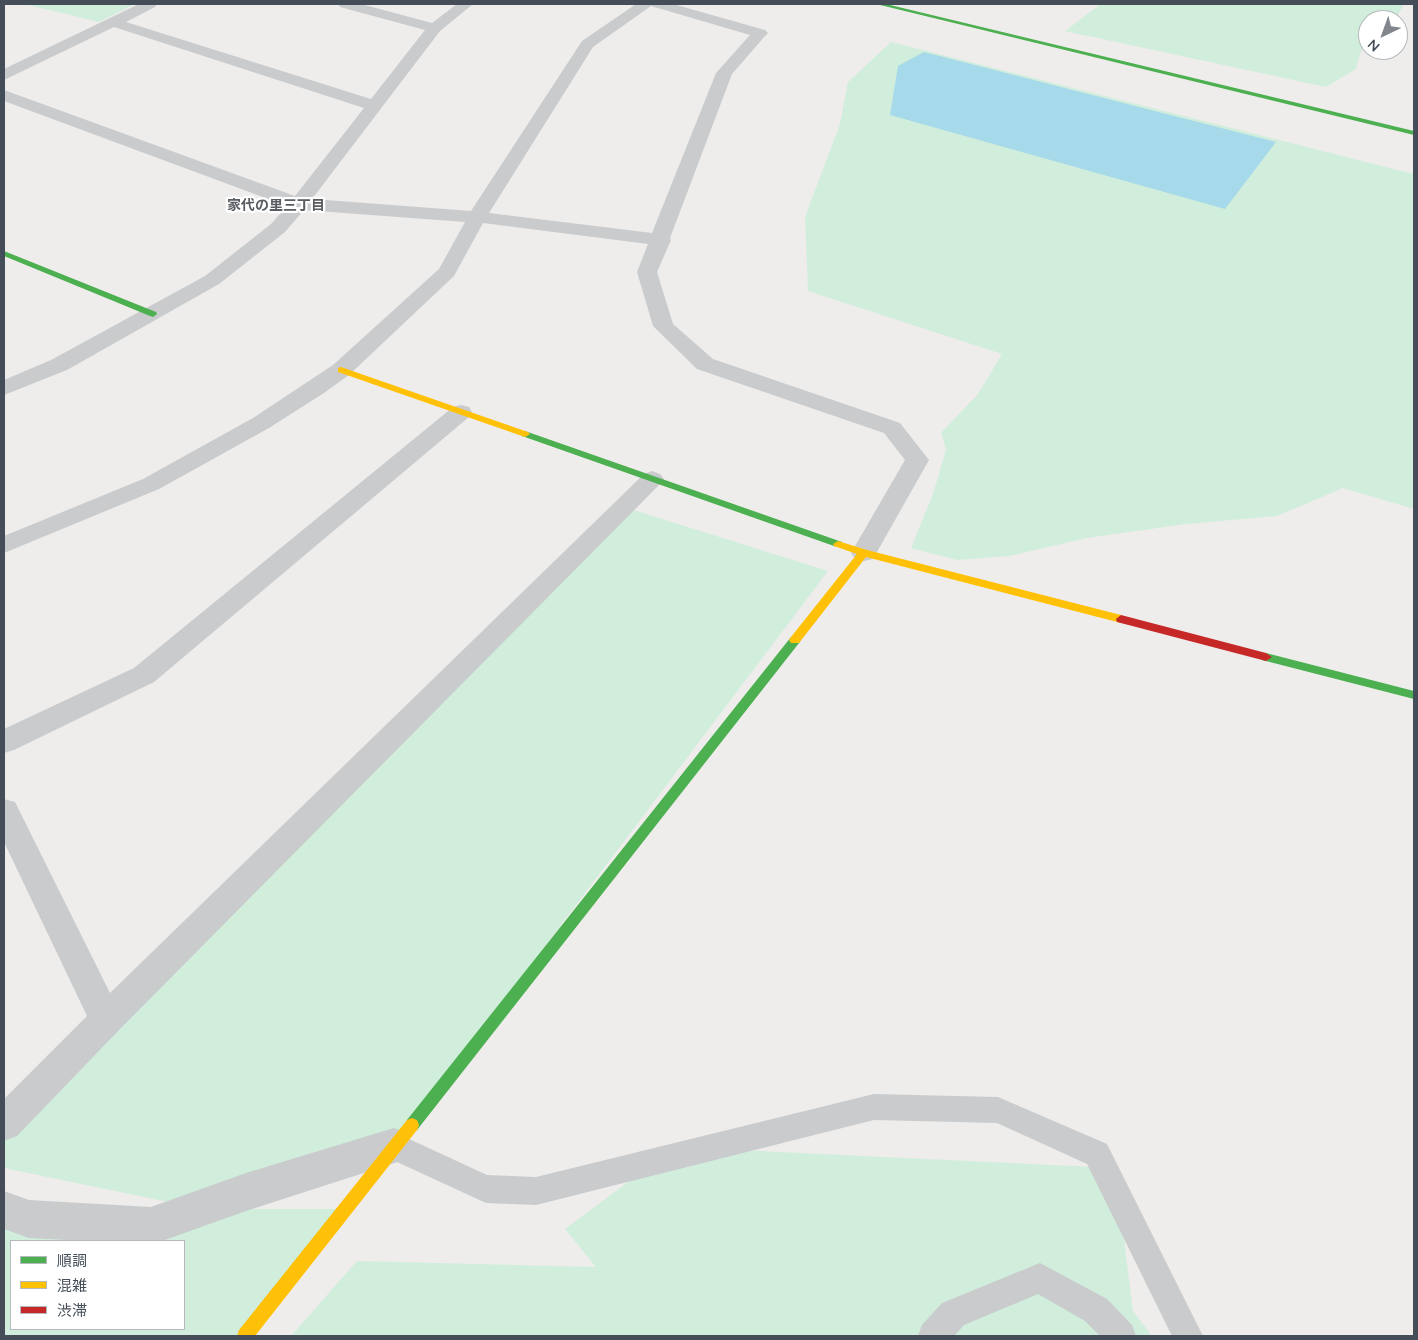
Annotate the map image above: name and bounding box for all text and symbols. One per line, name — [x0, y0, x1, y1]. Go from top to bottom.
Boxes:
north arrow — [1358, 10, 1408, 60]
text: N — [1364, 35, 1383, 56]
district label: 家代の里三丁目 — [227, 198, 325, 214]
legend — [10, 1240, 185, 1330]
text: 順調 — [57, 1251, 87, 1270]
text: 混雑 — [57, 1276, 87, 1295]
text: 渋滞 — [57, 1301, 87, 1320]

